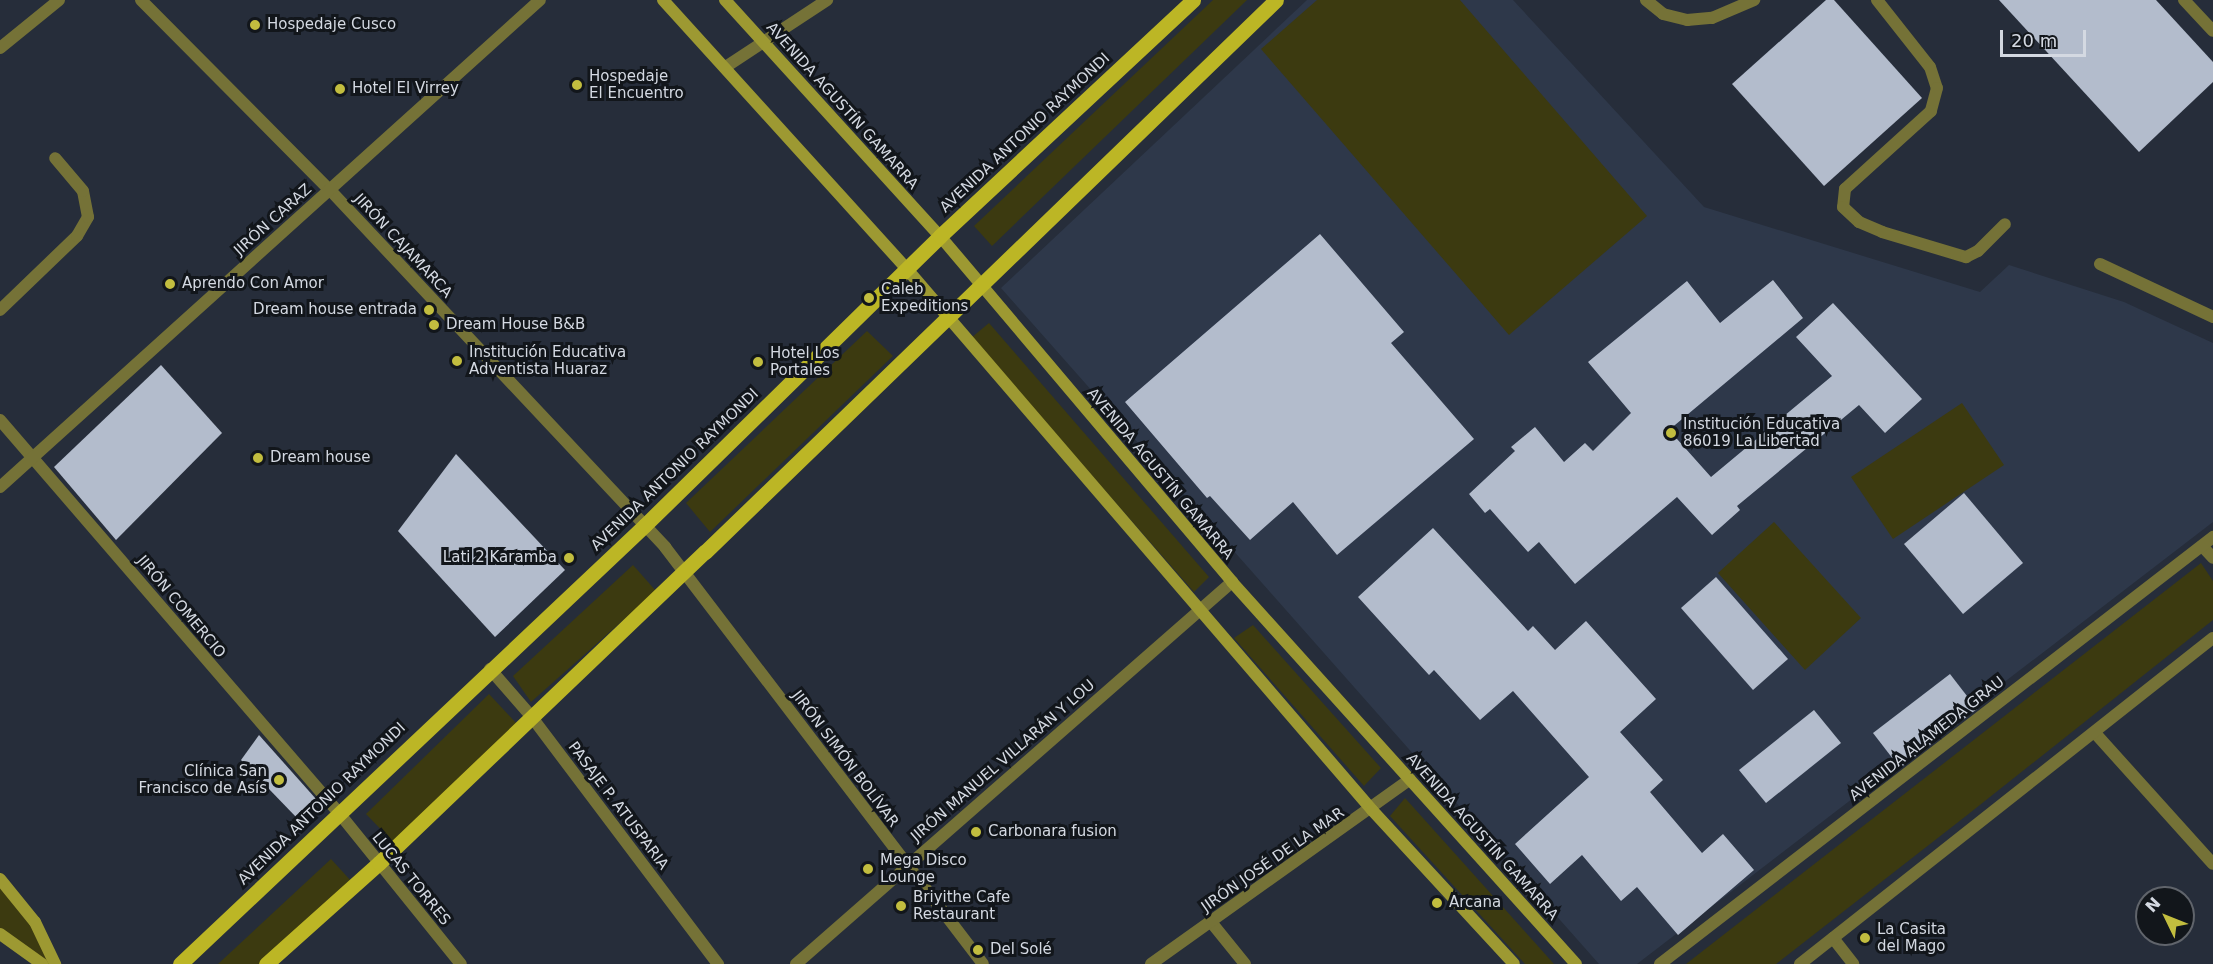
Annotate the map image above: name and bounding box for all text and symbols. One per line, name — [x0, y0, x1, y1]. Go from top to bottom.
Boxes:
place label: Hospedaje Cusco — [267, 16, 396, 34]
marker: Hospedaje Cusco — [248, 18, 262, 32]
scale bar — [2003, 18, 2088, 56]
street label: AVENIDA AGUSTÍN GAMARRA — [762, 19, 922, 193]
text: 20 m — [2011, 30, 2057, 51]
street label: AVENIDA ANTONIO RAYMONDI — [936, 49, 1114, 217]
place label: Hospedaje El Encuentro — [589, 67, 684, 102]
marker: Hospedaje El Encuentro — [570, 78, 584, 92]
place label: Hotel El Virrey — [352, 80, 459, 98]
marker: Hotel El Virrey — [333, 82, 347, 96]
street label: JIRÓN CARAZ — [231, 180, 315, 260]
street label: JIRÓN CAJAMARCA — [350, 190, 456, 302]
place label: Aprendo Con Amor — [182, 275, 324, 293]
marker: Aprendo Con Amor — [163, 277, 177, 291]
place label: Caleb Expeditions — [881, 280, 968, 315]
marker: Caleb Expeditions — [862, 291, 876, 305]
place label: Dream house entrada — [253, 301, 417, 319]
marker: Dream house entrada — [422, 303, 436, 317]
place label: Dream House B&B — [446, 316, 585, 334]
marker: Dream House B&B — [427, 318, 441, 332]
place label: Institución Educativa Adventista Huaraz — [469, 343, 626, 378]
place label: Hotel Los Portales — [770, 344, 840, 379]
marker: Institución Educativa Adventista Huaraz — [450, 354, 464, 368]
marker: Hotel Los Portales — [751, 355, 765, 369]
street label: AVENIDA ANTONIO RAYMONDI — [588, 385, 762, 555]
street label: AVENIDA AGUSTÍN GAMARRA — [1083, 385, 1237, 563]
place label: Institución Educativa 86019 La Libertad — [1683, 415, 1840, 450]
marker: Institución Educativa 86019 La Libertad — [1664, 426, 1678, 440]
place label: Dream house — [270, 449, 370, 467]
marker: Dream house — [251, 451, 265, 465]
place label: Lati 2 Karamba — [443, 549, 557, 567]
marker: Lati 2 Karamba — [562, 551, 576, 565]
street label: JIRÓN COMERCIO — [133, 552, 229, 662]
street label: AVENIDA ALAMEDA GRAU — [1846, 673, 2008, 805]
street label: JIRÓN MANUEL VILLARÁN Y LOU — [907, 676, 1099, 846]
street label: JIRÓN SIMÓN BOLÍVAR — [788, 687, 902, 831]
street label: AVENIDA ANTONIO RAYMONDI — [235, 719, 409, 889]
street label: PASAJE P. ATUSPARIA — [564, 738, 672, 874]
street label: AVENIDA AGUSTÍN GAMARRA — [1402, 750, 1562, 924]
place label: Clínica San Francisco de Asís — [139, 762, 267, 797]
marker: Clínica San Francisco de Asís — [272, 773, 286, 787]
street label: JIRÓN JOSÉ DE LA MAR — [1198, 804, 1348, 916]
place label: Carbonara fusion — [988, 823, 1117, 841]
marker: Carbonara fusion — [969, 825, 983, 839]
street label: LUCAS TORRES — [368, 829, 454, 929]
place label: Mega Disco Lounge — [880, 851, 967, 886]
marker: Mega Disco Lounge — [861, 862, 875, 876]
north arrow — [2135, 886, 2195, 946]
place label: Briyithe Cafe Restaurant — [913, 888, 1010, 923]
text: N — [2141, 893, 2164, 916]
place label: Arcana — [1449, 894, 1501, 912]
marker: Arcana — [1430, 896, 1444, 910]
marker: Briyithe Cafe Restaurant — [894, 899, 908, 913]
place label: La Casita del Mago — [1877, 920, 1946, 955]
marker: La Casita del Mago — [1858, 931, 1872, 945]
place label: Del Solé — [990, 941, 1052, 959]
marker: Del Solé — [971, 943, 985, 957]

